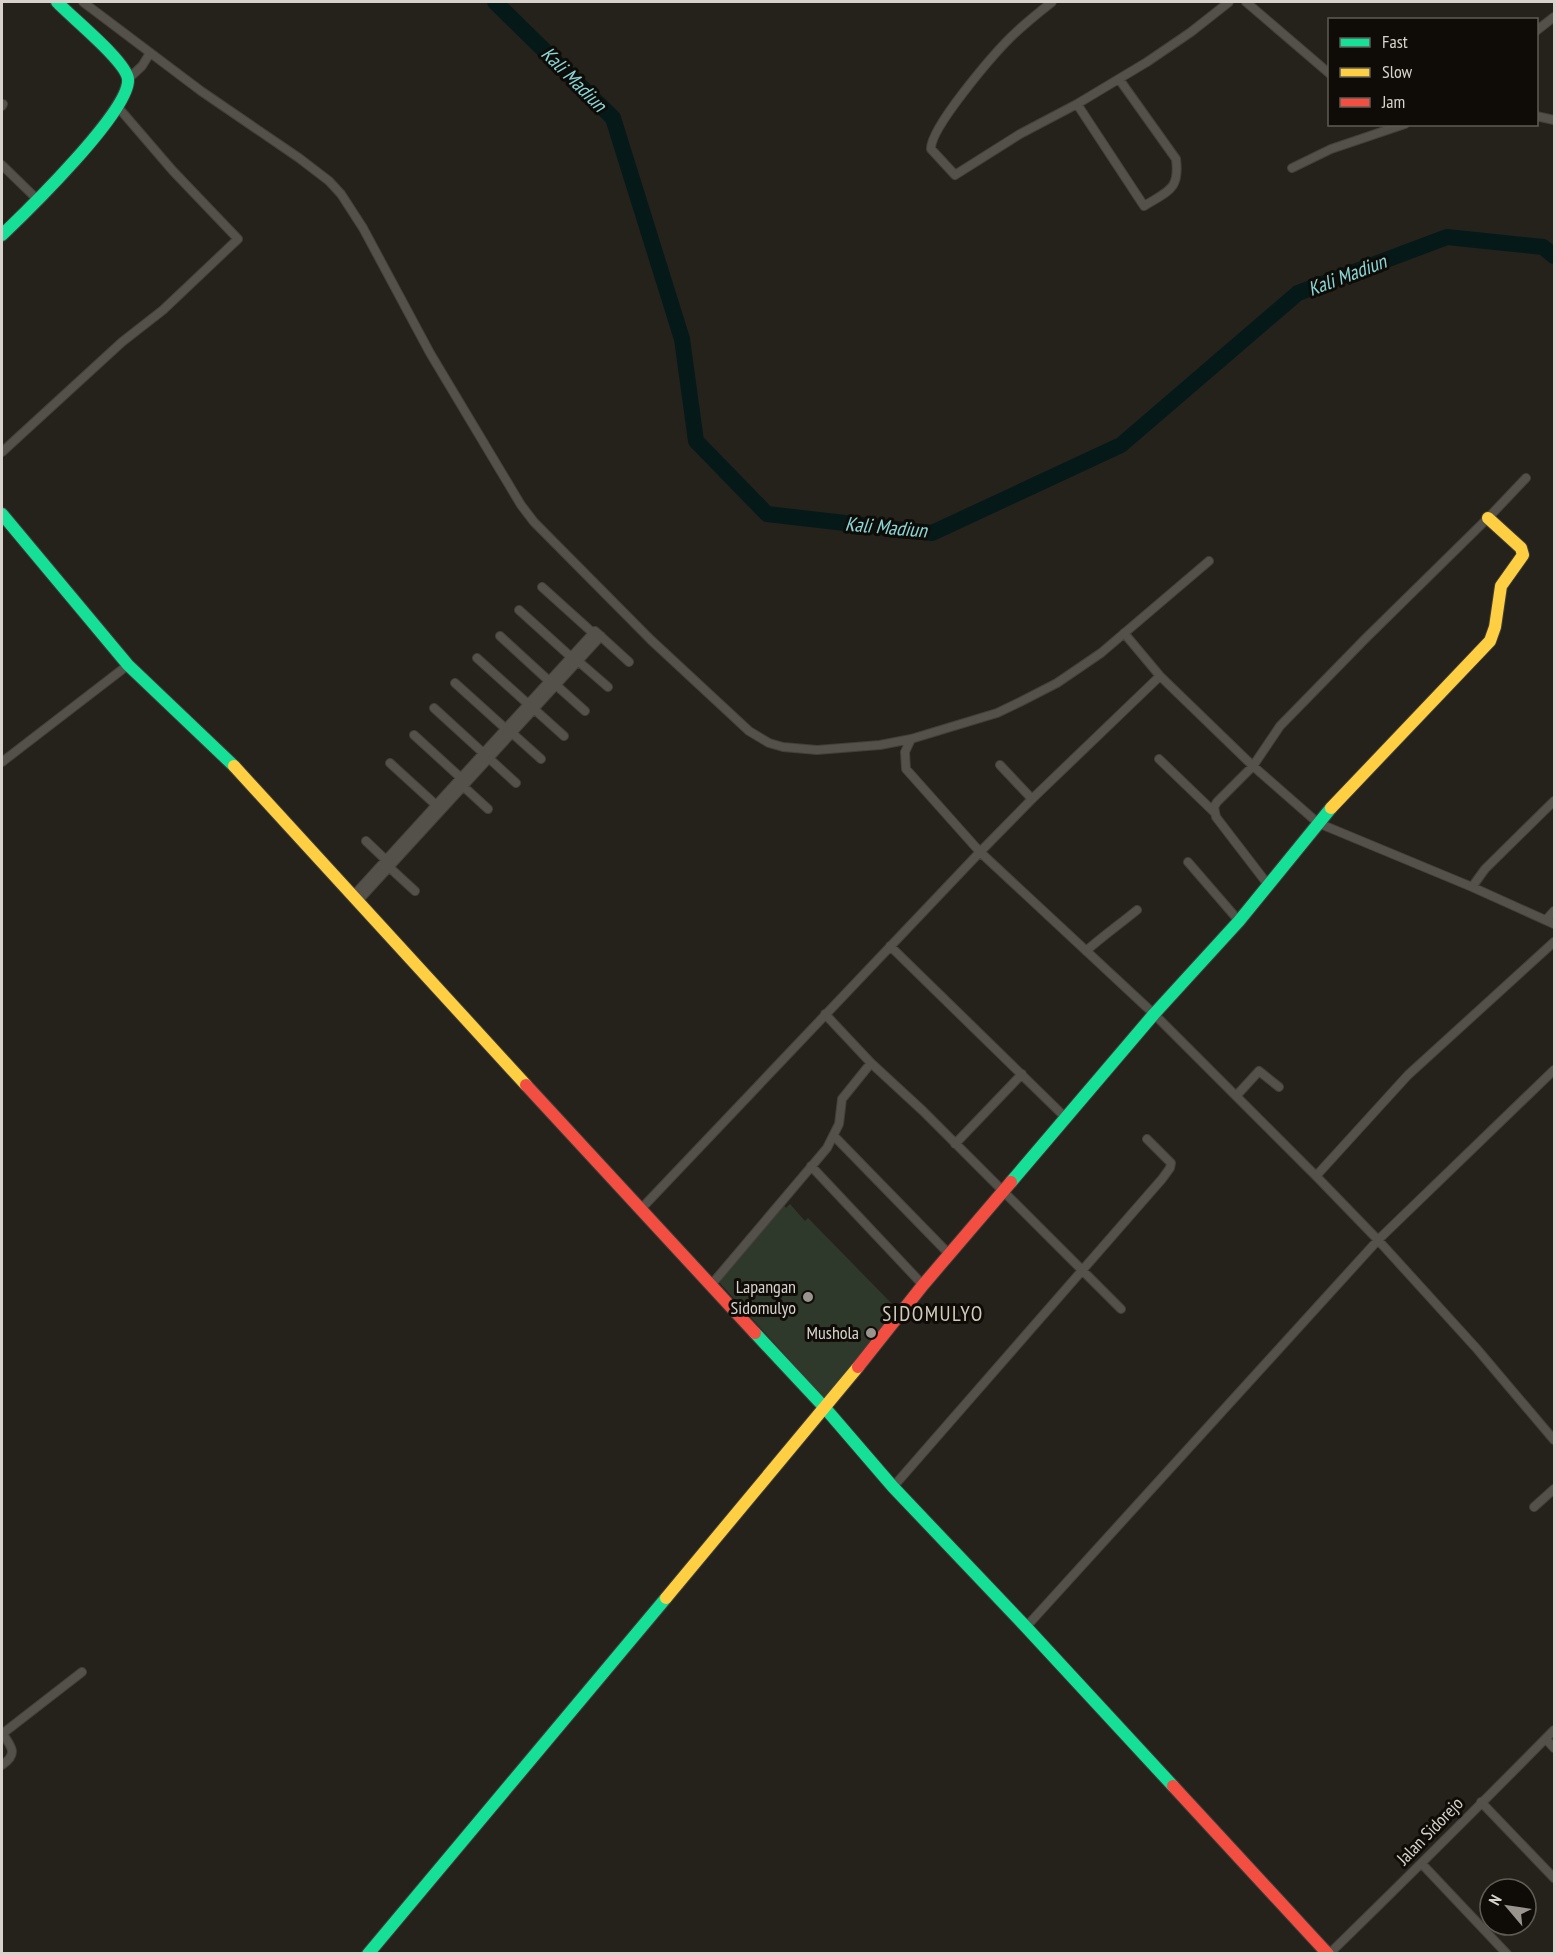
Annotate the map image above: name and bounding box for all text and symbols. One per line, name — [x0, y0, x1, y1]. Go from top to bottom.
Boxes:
legend — [1328, 18, 1538, 126]
text: Fast — [1382, 30, 1408, 53]
water label: Kali Madiun — [536, 41, 613, 118]
text: Slow — [1382, 60, 1413, 83]
text: Jam — [1381, 90, 1405, 113]
water label: Kali Madiun — [1304, 248, 1391, 302]
water label: Kali Madiun — [844, 510, 929, 544]
place label: Lapangan Sidomulyo — [731, 1275, 796, 1319]
marker: Lapangan Sidomulyo — [801, 1290, 815, 1304]
district label: SIDOMULYO — [882, 1300, 984, 1327]
place label: Mushola — [807, 1321, 859, 1344]
marker: Mushola — [864, 1326, 878, 1340]
street label: Jalan Sidorejo — [1391, 1792, 1468, 1870]
north arrow — [1478, 1877, 1538, 1937]
text: N — [1484, 1891, 1506, 1908]

